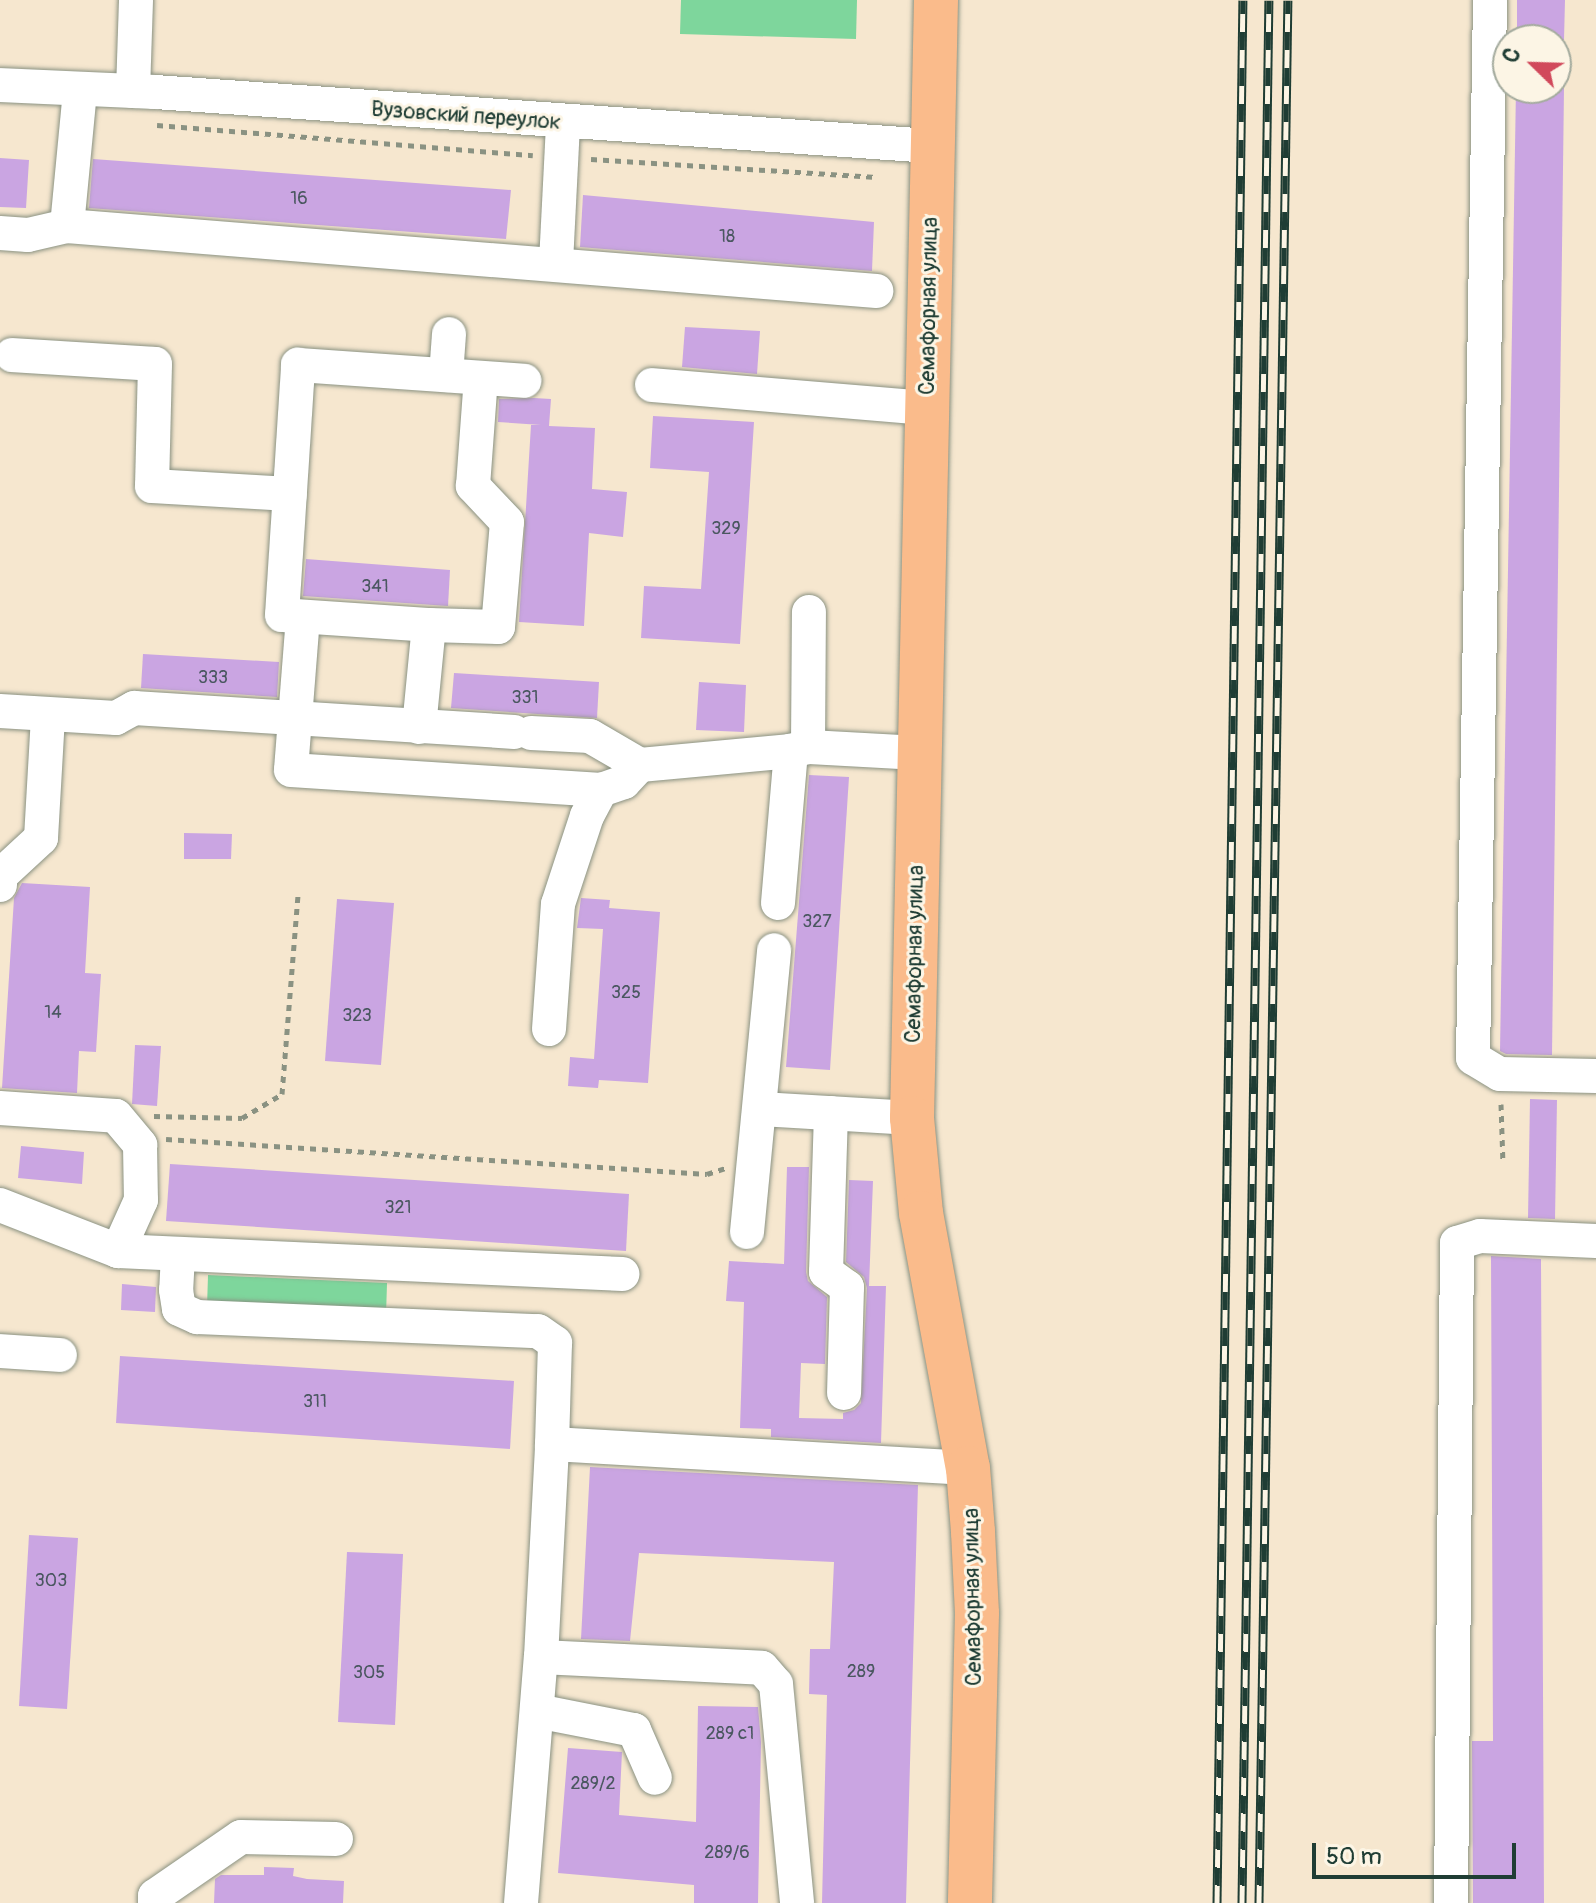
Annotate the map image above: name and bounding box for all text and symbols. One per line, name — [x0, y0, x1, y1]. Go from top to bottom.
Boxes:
north arrow — [1492, 24, 1572, 104]
text: С — [1496, 44, 1527, 67]
street label: Вузовский переулок — [370, 96, 562, 136]
house number: 16 — [290, 188, 308, 210]
street label: Семафорная улица — [914, 217, 944, 395]
house number: 18 — [719, 226, 735, 248]
house number: 329 — [711, 518, 741, 540]
house number: 341 — [361, 576, 389, 598]
house number: 333 — [198, 667, 228, 689]
house number: 331 — [511, 687, 539, 709]
street label: Семафорная улица — [900, 865, 930, 1043]
house number: 327 — [802, 911, 832, 933]
house number: 325 — [611, 982, 641, 1004]
house number: 14 — [44, 1002, 62, 1024]
house number: 323 — [342, 1005, 372, 1027]
house number: 321 — [384, 1197, 412, 1219]
house number: 311 — [303, 1391, 327, 1413]
street label: Семафорная улица — [958, 1508, 988, 1686]
house number: 303 — [35, 1570, 67, 1592]
house number: 289 — [847, 1661, 875, 1683]
house number: 305 — [353, 1662, 385, 1684]
house number: 289 с1 — [706, 1723, 754, 1745]
house number: 289/2 — [571, 1773, 615, 1795]
scale bar — [1316, 1827, 1520, 1877]
house number: 289/6 — [704, 1842, 750, 1864]
text: 50 m — [1326, 1842, 1382, 1871]

